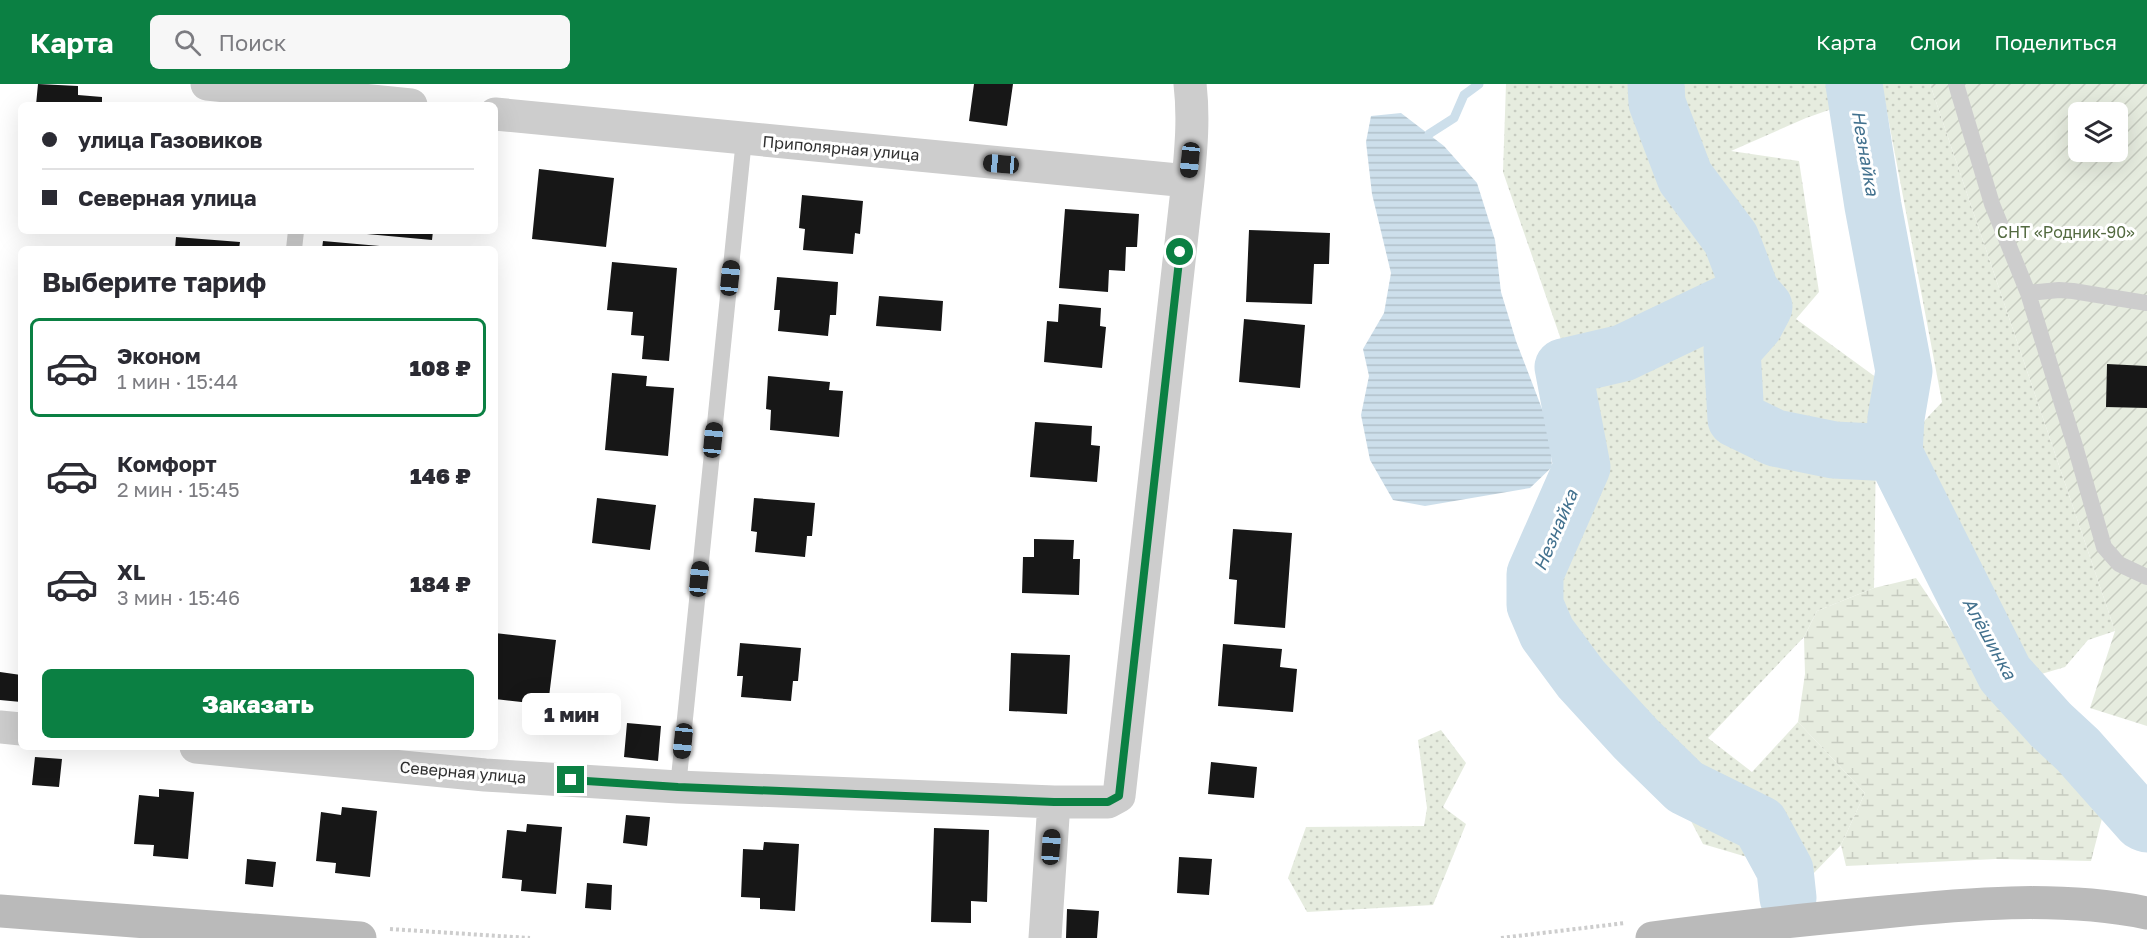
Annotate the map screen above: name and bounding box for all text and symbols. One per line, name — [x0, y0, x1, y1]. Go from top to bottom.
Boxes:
search box — [150, 15, 570, 69]
text: Карта — [30, 26, 114, 59]
icon: search — [171, 26, 204, 59]
text: Поиск — [219, 29, 286, 56]
text: Карта — [1816, 29, 1877, 55]
text: Слои — [1910, 29, 1961, 55]
text: Поделиться — [1994, 29, 2117, 55]
map controls — [2068, 102, 2128, 162]
button: layers — [2068, 102, 2128, 162]
water label: Незнайка — [1848, 109, 1884, 198]
text: улица Газовиков — [78, 126, 263, 153]
street label: Приполярная улица — [762, 131, 920, 165]
car — [1179, 141, 1201, 179]
car — [982, 153, 1020, 175]
text: Северная улица — [78, 184, 256, 211]
park label: СНТ «Родник-90» — [1997, 222, 2135, 242]
route start — [1166, 238, 1193, 265]
car — [719, 259, 741, 297]
text: Выберите тариф — [42, 266, 266, 298]
icon: car — [45, 341, 99, 395]
text: Эконом — [117, 342, 201, 369]
text: 108 ₽ — [409, 354, 471, 381]
text: 1 мин · 15:44 — [117, 369, 238, 393]
car — [702, 421, 724, 459]
icon: car — [45, 449, 99, 503]
text: Комфорт — [117, 450, 217, 477]
text: 146 ₽ — [410, 462, 471, 489]
text: 2 мин · 15:45 — [117, 477, 240, 501]
water label: Незнайка — [1528, 485, 1582, 574]
icon: car — [45, 557, 99, 611]
text: XL — [117, 558, 145, 585]
car — [688, 560, 710, 598]
text: 184 ₽ — [410, 570, 471, 597]
text: 3 мин · 15:46 — [117, 585, 240, 609]
water label: Алёшинка — [1958, 593, 2022, 684]
button: Заказать — [42, 669, 474, 738]
callout: 1 мин — [522, 693, 620, 735]
text: 1 мин — [544, 702, 599, 726]
car — [672, 722, 694, 760]
street label: Северная улица — [399, 756, 527, 788]
route end — [557, 766, 584, 793]
car — [1041, 828, 1061, 866]

